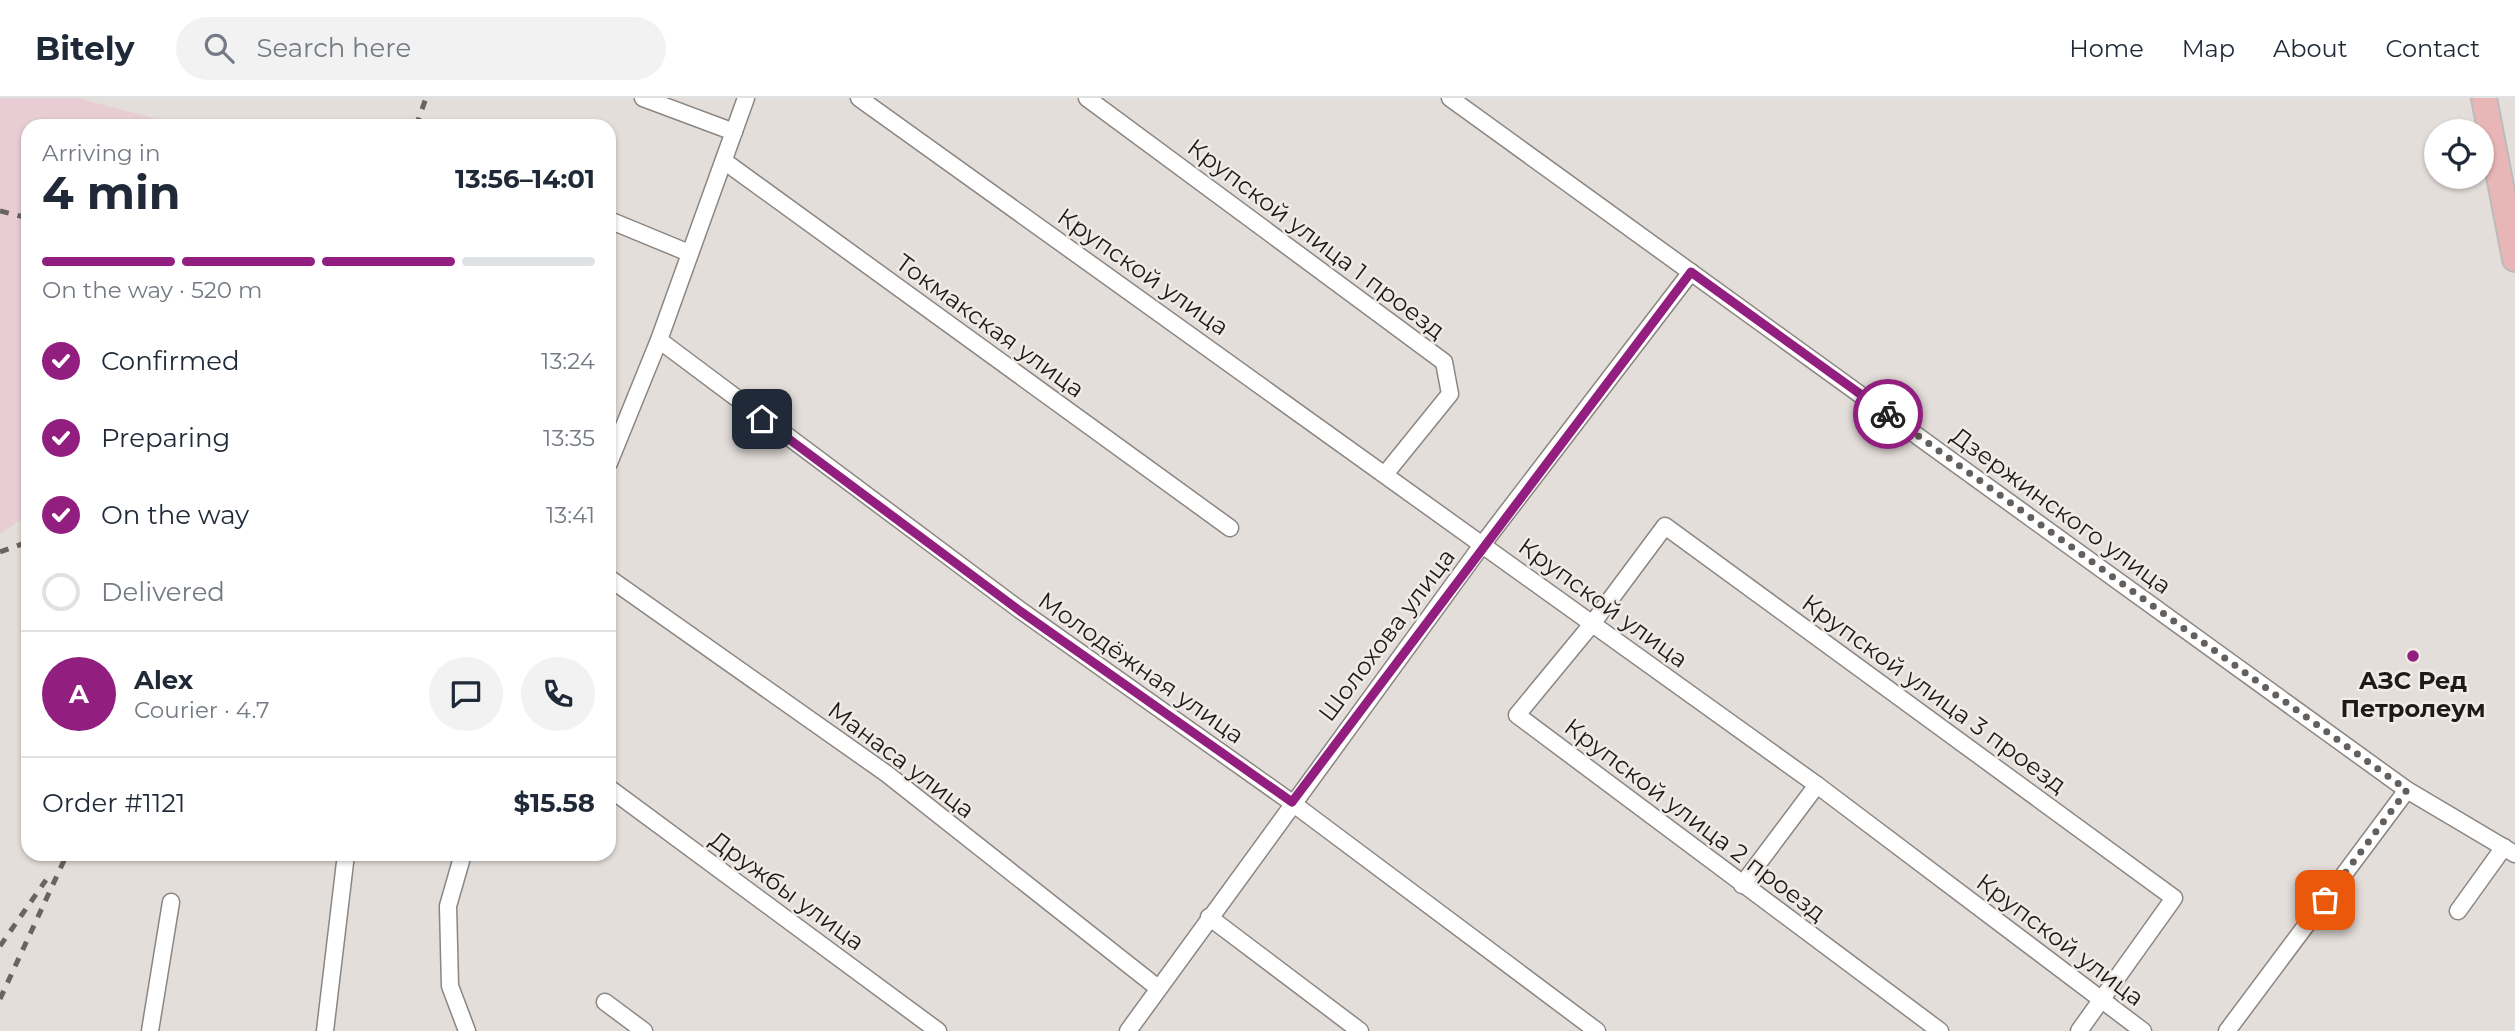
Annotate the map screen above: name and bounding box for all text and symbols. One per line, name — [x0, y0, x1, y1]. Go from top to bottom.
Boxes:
search box — [176, 17, 666, 80]
text: Bitely — [35, 28, 134, 68]
icon: search — [200, 29, 238, 67]
text: Search here — [256, 32, 411, 64]
text: Home — [2069, 34, 2144, 63]
text: Map — [2182, 34, 2235, 63]
text: About — [2273, 34, 2347, 63]
text: Contact — [2385, 34, 2480, 63]
map controls — [2424, 119, 2494, 189]
button: locate — [2424, 119, 2494, 189]
street label: Крупской улица 1 проезд — [1182, 132, 1451, 345]
text: Arriving in — [42, 139, 161, 167]
text: 13:56–14:01 — [455, 163, 595, 195]
text: 4 min — [42, 164, 181, 221]
street label: Крупской улица — [1052, 202, 1234, 341]
street label: Токмакская улица — [891, 248, 1090, 404]
text: On the way · 520 m — [42, 276, 262, 304]
icon: check — [42, 342, 80, 380]
text: Confirmed — [101, 345, 240, 377]
text: 13:24 — [541, 347, 595, 375]
courier — [1853, 379, 1923, 449]
pin — [732, 389, 792, 449]
icon: bike — [1869, 395, 1907, 433]
icon: home — [743, 400, 781, 438]
icon: check — [42, 419, 80, 457]
street label: Дзержинского улица — [1946, 421, 2177, 600]
text: Preparing — [101, 422, 230, 454]
text: 13:35 — [543, 424, 595, 452]
icon: check — [42, 496, 80, 534]
text: On the way — [101, 499, 249, 531]
text: 13:41 — [546, 501, 595, 529]
street label: Крупской улица — [1513, 531, 1694, 674]
street label: Шолохова улица — [1312, 543, 1461, 727]
text: Delivered — [101, 576, 225, 608]
street label: Молодёжная улица — [1033, 586, 1250, 750]
street label: Крупской улица 3 проезд — [1796, 588, 2072, 799]
marker: АЗС Ред Петролеум — [2405, 648, 2421, 664]
button: chat — [429, 657, 503, 731]
button: phone — [521, 657, 595, 731]
text: Alex — [134, 664, 193, 696]
place label: АЗС Ред Петролеум — [2341, 666, 2485, 723]
text: A — [69, 678, 89, 710]
street label: Манаса улица — [822, 695, 980, 824]
text: Courier · 4.7 — [134, 696, 270, 724]
street label: Крупской улица 2 проезд — [1559, 712, 1832, 927]
text: Order #1121 — [42, 787, 186, 819]
text: $15.58 — [514, 787, 595, 819]
street label: Дружбы улица — [704, 825, 870, 956]
street label: Крупской улица — [1971, 867, 2150, 1012]
pin — [2295, 870, 2355, 930]
icon: bag — [2306, 881, 2344, 919]

